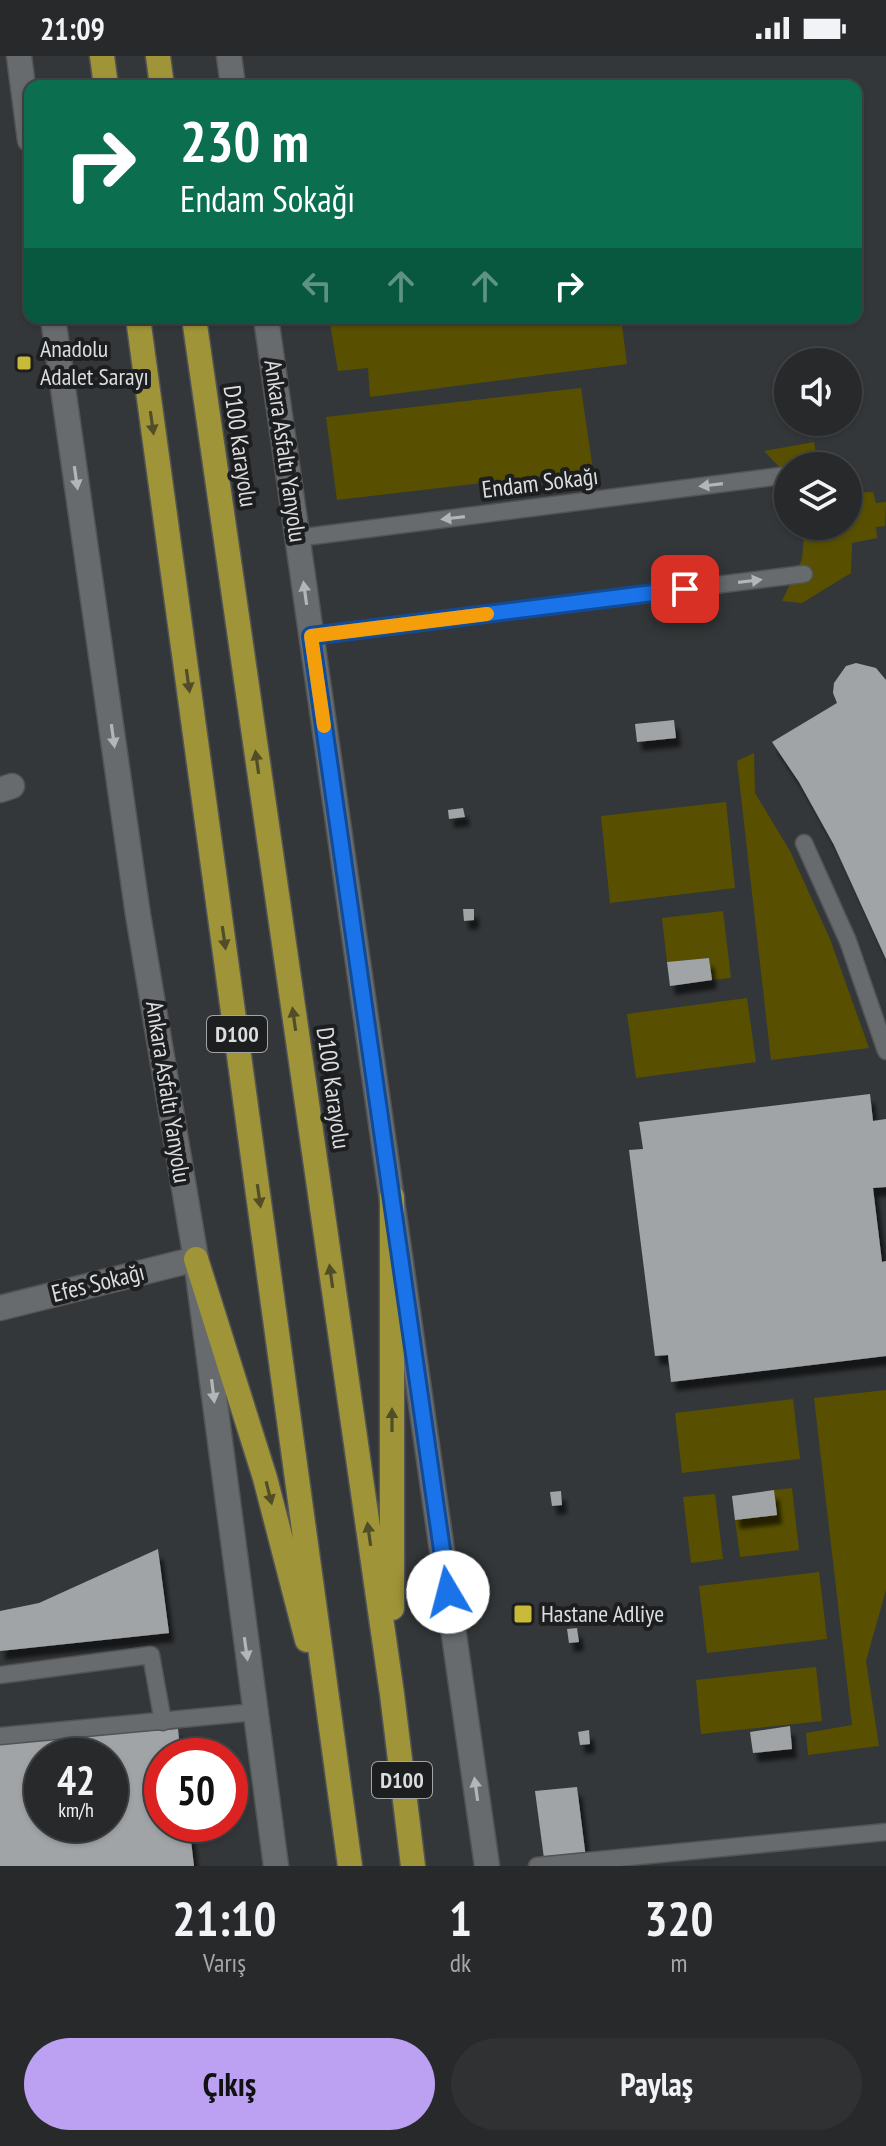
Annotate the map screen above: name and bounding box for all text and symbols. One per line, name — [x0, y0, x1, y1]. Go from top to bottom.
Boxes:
text: 21:09 — [40, 9, 105, 48]
text: 230 m — [180, 105, 309, 177]
icon: right — [48, 112, 152, 216]
text: Endam Sokağı — [180, 175, 355, 222]
icon: left — [295, 264, 339, 308]
icon: ahead — [379, 264, 423, 308]
icon: ahead — [463, 264, 507, 308]
icon: right — [547, 264, 591, 308]
place label: Anadolu Adalet Sarayı — [40, 333, 149, 392]
map controls — [774, 348, 862, 540]
button: sound — [774, 348, 862, 436]
marker: Anadolu Adalet Sarayı — [15, 354, 33, 372]
street label: Ankara Asfaltı Yanyolu — [257, 358, 314, 544]
street label: D100 Karayolu — [217, 383, 264, 509]
one-way arrow — [146, 411, 159, 436]
button: layers — [774, 452, 862, 540]
street label: Endam Sokağı — [480, 460, 600, 505]
one-way arrow — [70, 466, 83, 491]
one-way arrow — [698, 479, 723, 492]
one-way arrow — [440, 512, 465, 525]
pin — [651, 555, 719, 623]
icon: arrive — [663, 567, 707, 611]
one-way arrow — [738, 574, 763, 587]
one-way arrow — [298, 581, 311, 606]
one-way arrow — [182, 668, 195, 693]
one-way arrow — [107, 724, 120, 749]
one-way arrow — [250, 749, 263, 774]
one-way arrow — [217, 926, 230, 951]
street label: Ankara Asfaltı Yanyolu — [139, 999, 198, 1185]
one-way arrow — [287, 1006, 300, 1031]
road number: D100 — [207, 1016, 267, 1052]
street label: D100 Karayolu — [310, 1025, 357, 1151]
one-way arrow — [253, 1184, 266, 1209]
street label: Efes Sokağı — [48, 1256, 147, 1309]
one-way arrow — [324, 1263, 337, 1288]
one-way arrow — [206, 1379, 219, 1404]
one-way arrow — [386, 1407, 398, 1432]
one-way arrow — [264, 1481, 276, 1506]
one-way arrow — [362, 1521, 375, 1546]
position arrow — [406, 1550, 490, 1634]
place label: Hastane Adliye — [541, 1598, 664, 1629]
marker: Hastane Adliye — [512, 1603, 534, 1625]
one-way arrow — [240, 1637, 253, 1662]
speed limit sign: 50 — [144, 1738, 248, 1842]
text: 42 — [57, 1754, 95, 1806]
road number: D100 — [372, 1762, 432, 1798]
one-way arrow — [469, 1776, 482, 1801]
text: km/h — [58, 1797, 94, 1823]
text: 21:10 — [173, 1887, 276, 1949]
text: 1 — [449, 1887, 472, 1949]
text: 320 — [645, 1887, 713, 1949]
text: Varış — [203, 1946, 246, 1979]
text: dk — [450, 1946, 471, 1979]
text: m — [671, 1946, 687, 1979]
button: Çıkış — [24, 2038, 435, 2130]
button: Paylaş — [451, 2038, 862, 2130]

